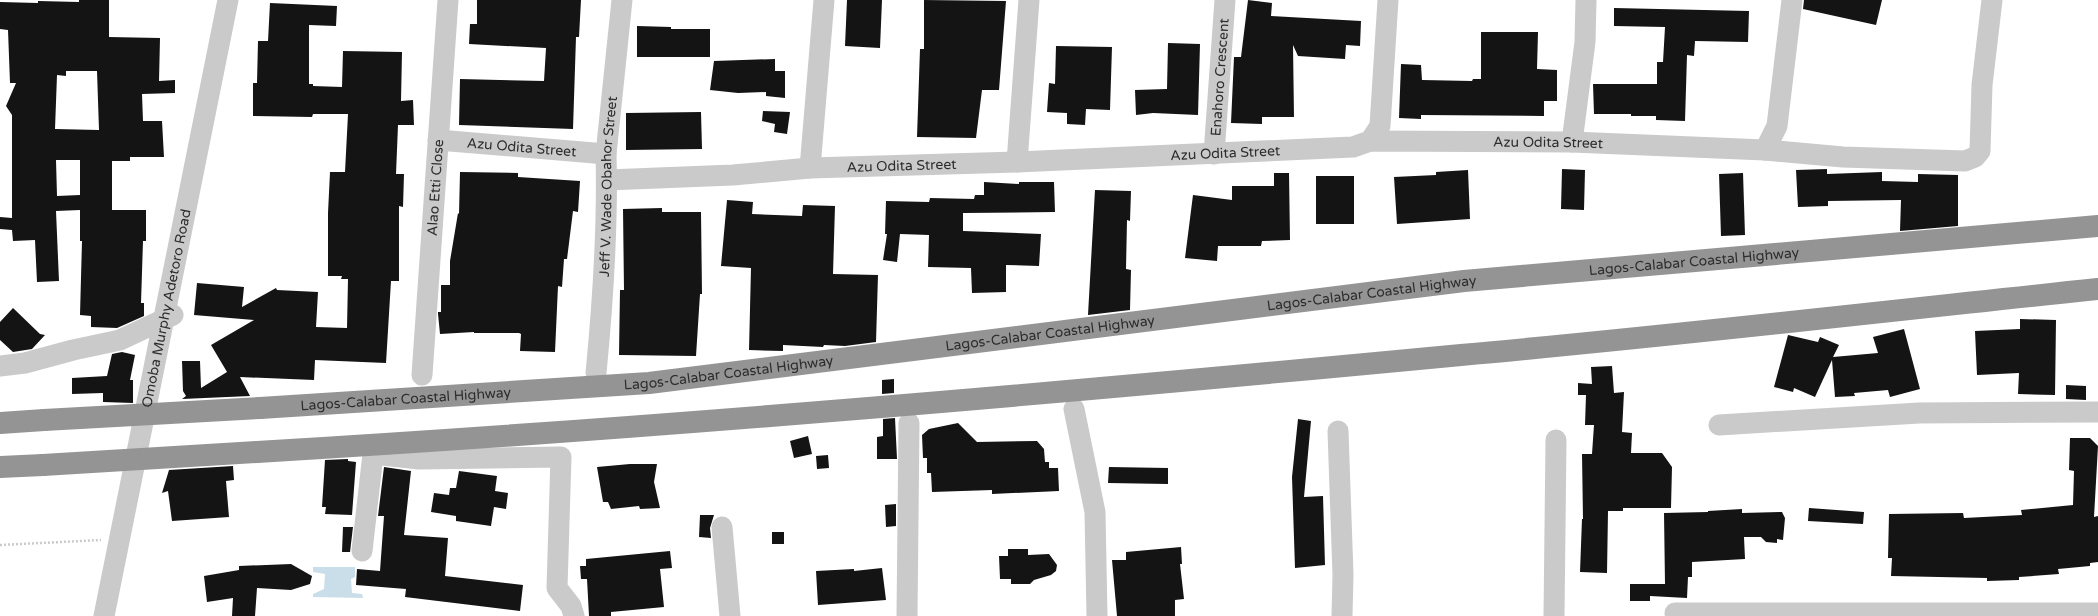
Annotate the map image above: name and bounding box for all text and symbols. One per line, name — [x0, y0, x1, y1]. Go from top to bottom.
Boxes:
street label: Enahoro Crescent — [1207, 17, 1233, 137]
street label: Jeff V. Wade Obahor Street — [596, 95, 621, 277]
street label: Azu Odita Street — [466, 134, 578, 161]
street label: Azu Odita Street — [1493, 134, 1604, 152]
street label: Alao Etti Close — [424, 139, 447, 236]
street label: Azu Odita Street — [1170, 142, 1281, 164]
street label: Azu Odita Street — [846, 156, 957, 176]
street label: Omoba Murphy Adetoro Road — [138, 208, 195, 409]
street label: Lagos-Calabar Coastal Highway — [1588, 244, 1800, 279]
street label: Lagos-Calabar Coastal Highway — [1266, 272, 1477, 315]
street label: Lagos-Calabar Coastal Highway — [944, 312, 1156, 355]
street label: Lagos-Calabar Coastal Highway — [623, 352, 835, 394]
street label: Lagos-Calabar Coastal Highway — [300, 384, 512, 414]

